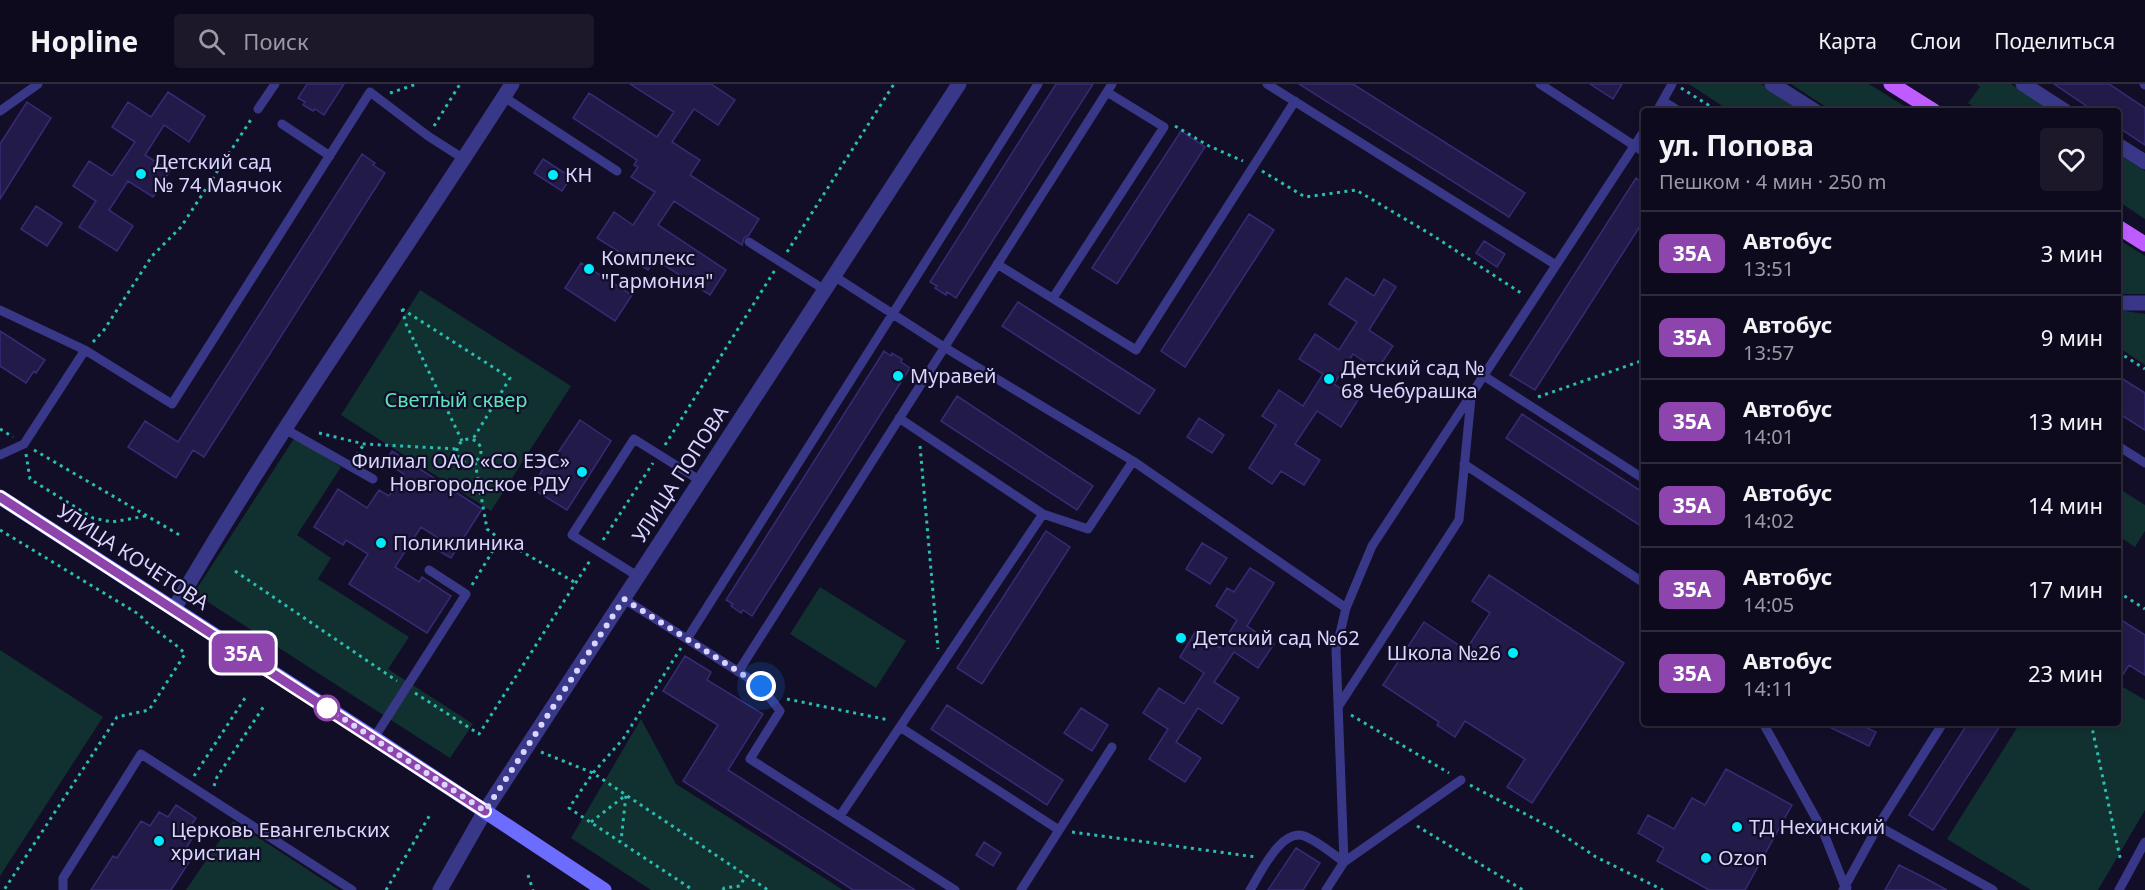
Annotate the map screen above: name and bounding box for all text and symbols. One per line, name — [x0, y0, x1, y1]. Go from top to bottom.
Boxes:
search box — [174, 14, 594, 68]
text: Hopline — [30, 22, 138, 60]
icon: search — [195, 25, 228, 58]
text: Поиск — [243, 26, 309, 56]
text: Карта — [1818, 27, 1877, 55]
text: Слои — [1910, 27, 1961, 55]
text: Поделиться — [1994, 27, 2115, 55]
text: ул. Попова — [1659, 126, 1814, 164]
button: heart — [2040, 128, 2103, 191]
place label: Детский сад № 74 Маячок — [153, 148, 282, 198]
place label: КН — [565, 161, 592, 188]
marker: Детский сад № 74 Маячок — [134, 167, 148, 181]
marker: КН — [546, 168, 560, 182]
text: Пешком · 4 мин · 250 m — [1659, 168, 1886, 195]
text: Автобус — [1743, 225, 1832, 255]
text: 3 мин — [2041, 238, 2103, 268]
text: 35А — [1673, 239, 1711, 267]
place label: Комплекс "Гармония" — [601, 244, 713, 294]
text: 13:51 — [1743, 255, 1794, 282]
marker: Комплекс "Гармония" — [582, 262, 596, 276]
text: Автобус — [1743, 309, 1832, 339]
text: 9 мин — [2041, 322, 2103, 352]
text: 35А — [1673, 323, 1711, 351]
text: 13:57 — [1743, 339, 1794, 366]
place label: Детский сад № 68 Чебурашка — [1341, 354, 1485, 404]
place label: Муравей — [910, 362, 996, 389]
marker: Муравей — [891, 369, 905, 383]
marker: Детский сад № 68 Чебурашка — [1322, 372, 1336, 386]
park label: Светлый сквер — [384, 386, 528, 413]
text: Автобус — [1743, 393, 1832, 423]
street label: УЛИЦА ПОПОВА — [625, 400, 734, 547]
text: 13 мин — [2028, 406, 2103, 436]
text: 35А — [1673, 407, 1711, 435]
text: 14:01 — [1743, 423, 1794, 450]
place label: Филиал ОАО «СО ЕЭС» Новгородское РДУ — [351, 447, 571, 497]
marker: Филиал ОАО «СО ЕЭС» Новгородское РДУ — [575, 465, 589, 479]
text: Автобус — [1743, 477, 1832, 507]
text: 14 мин — [2028, 490, 2103, 520]
text: 35А — [1673, 491, 1711, 519]
street label: УЛИЦА КОЧЕТОВА — [52, 497, 215, 616]
text: 14:02 — [1743, 507, 1794, 534]
place label: Поликлиника — [393, 529, 525, 556]
marker: Поликлиника — [374, 536, 388, 550]
text: Автобус — [1743, 561, 1832, 591]
text: 17 мин — [2028, 574, 2103, 604]
text: 35А — [1673, 575, 1711, 603]
text: 14:05 — [1743, 591, 1794, 618]
place label: Детский сад №62 — [1193, 624, 1360, 651]
marker: Детский сад №62 — [1174, 631, 1188, 645]
line badge: 35А — [208, 634, 278, 672]
text: 35А — [224, 639, 262, 667]
place label: Школа №26 — [1387, 639, 1501, 666]
text: Автобус — [1743, 645, 1832, 675]
marker: Школа №26 — [1506, 646, 1520, 660]
text: 23 мин — [2028, 658, 2103, 688]
text: 35А — [1673, 659, 1711, 687]
your location — [746, 671, 776, 701]
text: 14:11 — [1743, 675, 1794, 702]
unlabelled marker — [314, 695, 340, 721]
place label: ТД Нехинский — [1749, 813, 1885, 840]
place label: Церковь Евангельских христиан — [171, 816, 390, 866]
marker: ТД Нехинский — [1730, 820, 1744, 834]
marker: Церковь Евангельских христиан — [152, 834, 166, 848]
place label: Ozon — [1718, 844, 1767, 871]
marker: Ozon — [1699, 851, 1713, 865]

